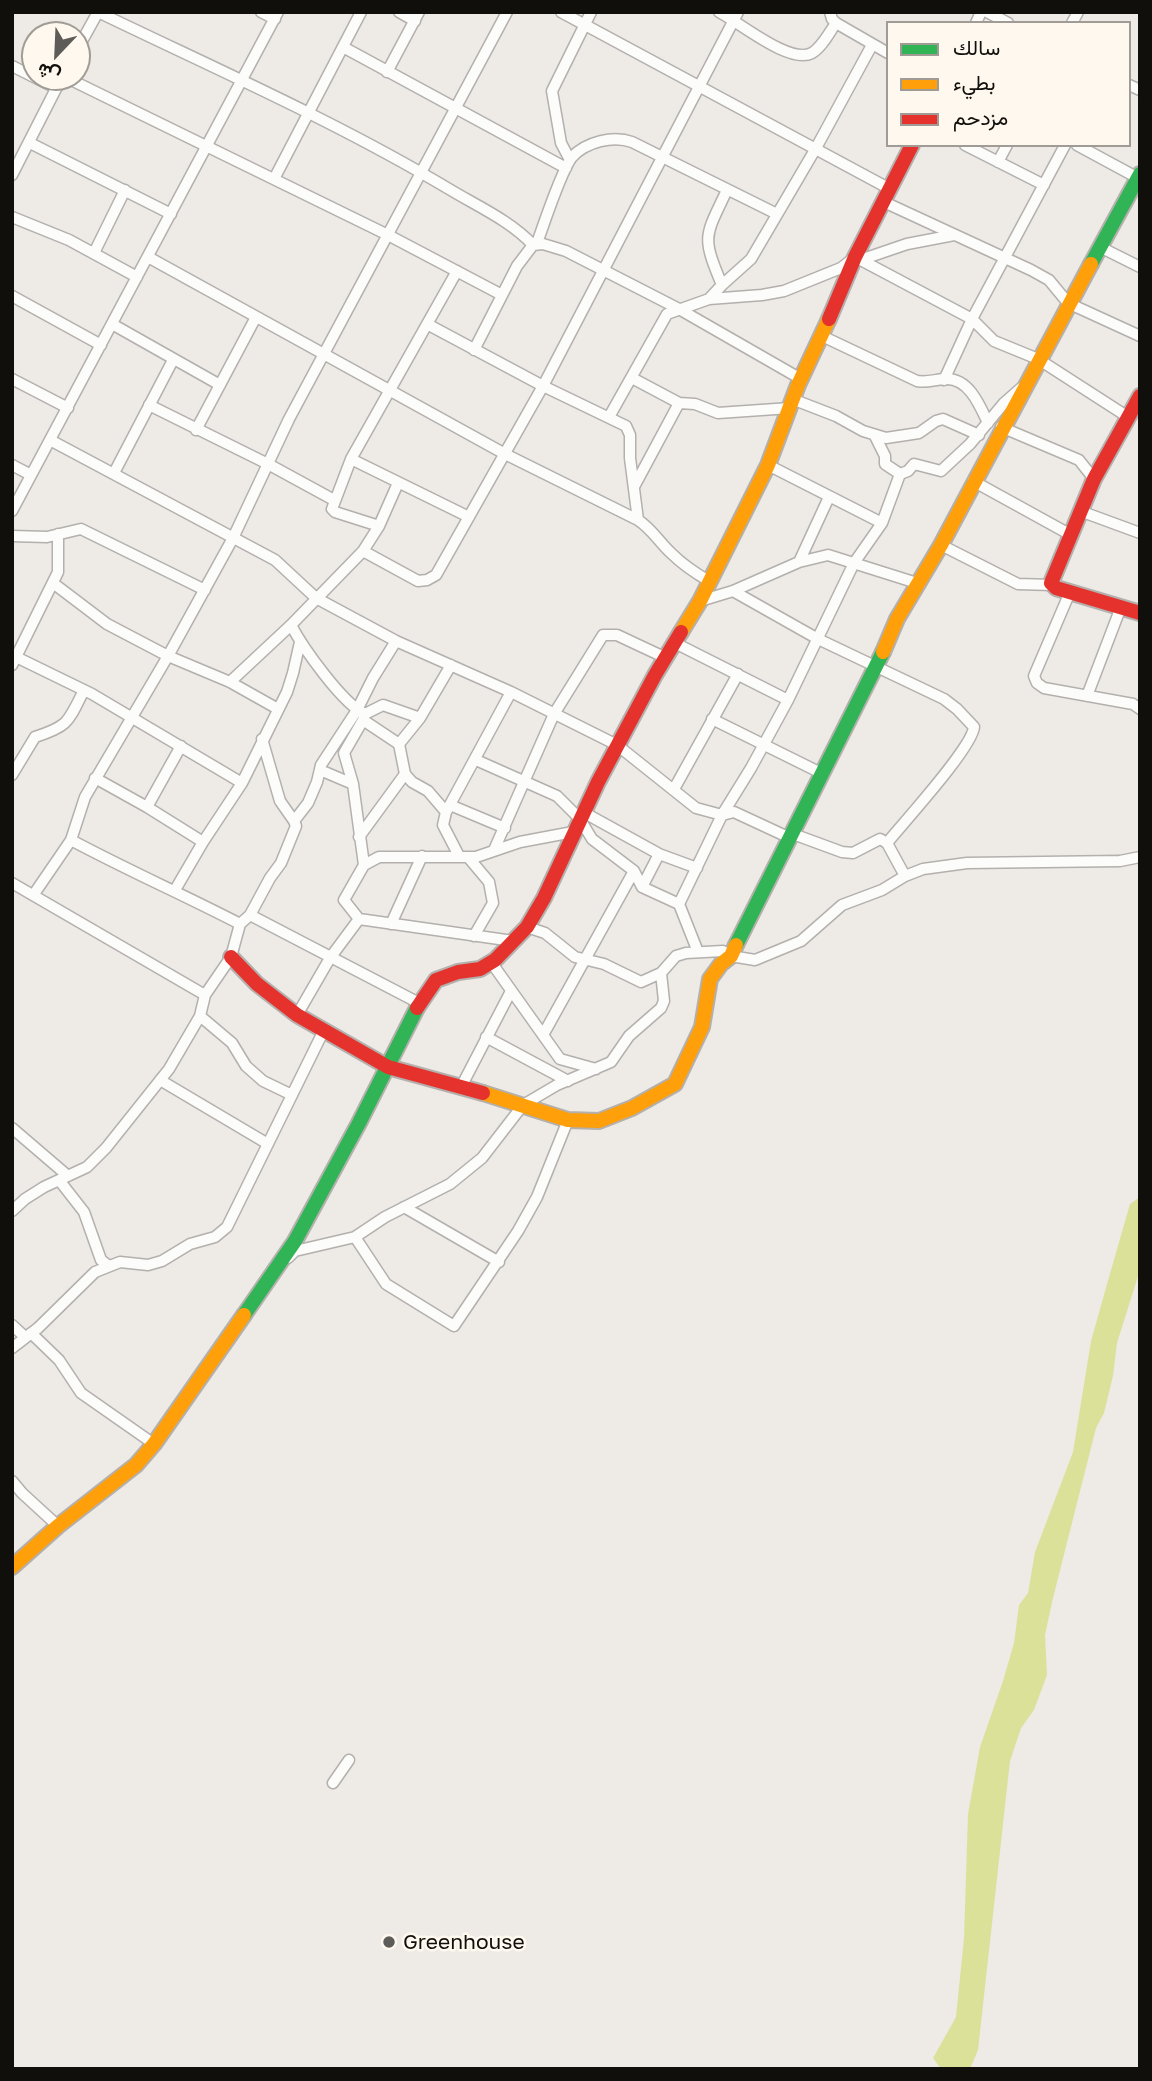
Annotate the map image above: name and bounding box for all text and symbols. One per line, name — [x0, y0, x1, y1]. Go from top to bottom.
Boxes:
north arrow — [21, 21, 91, 91]
legend — [886, 21, 1131, 147]
text: سالك — [953, 34, 1000, 60]
text: ش — [33, 59, 63, 89]
text: بطيء — [953, 69, 996, 95]
text: مزدحم — [953, 104, 1008, 130]
place label: Greenhouse — [403, 1929, 525, 1955]
marker: Greenhouse — [381, 1934, 397, 1950]

